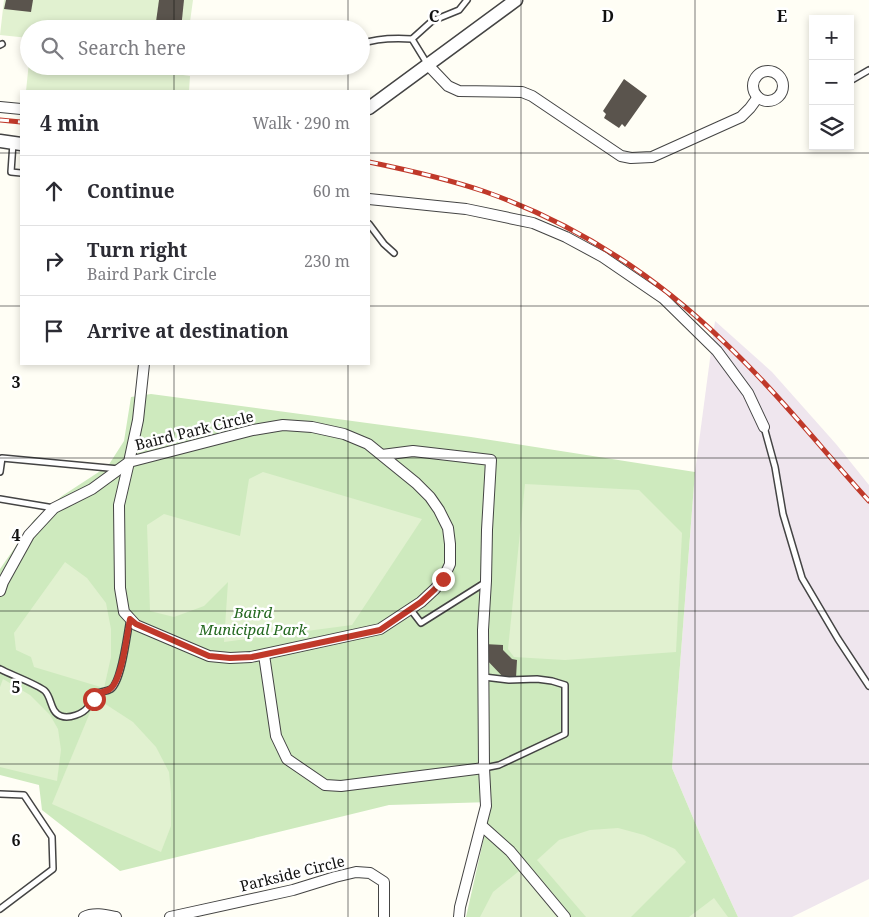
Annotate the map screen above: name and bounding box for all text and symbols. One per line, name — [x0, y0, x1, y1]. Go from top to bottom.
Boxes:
text: C — [429, 5, 440, 27]
text: D — [602, 5, 614, 27]
text: E — [777, 5, 787, 27]
map controls — [809, 15, 854, 150]
button: + — [809, 15, 854, 60]
search box — [20, 20, 370, 75]
icon: search — [38, 34, 66, 62]
text: Search here — [78, 35, 186, 61]
button: − — [809, 60, 854, 105]
button: layers — [809, 105, 854, 150]
text: 4 min — [40, 109, 99, 137]
text: Walk · 290 m — [253, 112, 350, 134]
icon: ahead — [40, 177, 68, 205]
text: Continue — [87, 178, 175, 204]
text: 60 m — [313, 180, 350, 202]
text: Turn right — [87, 237, 187, 263]
icon: right — [40, 247, 68, 275]
text: 230 m — [304, 250, 350, 272]
text: Baird Park Circle — [87, 263, 217, 285]
icon: arrive — [40, 317, 68, 345]
text: Arrive at destination — [87, 318, 289, 344]
text: 3 — [11, 371, 21, 393]
street label: Baird Park Circle — [133, 406, 255, 454]
text: 4 — [11, 524, 21, 546]
route end — [432, 568, 455, 591]
park label: Baird Municipal Park — [198, 602, 307, 639]
text: 5 — [11, 676, 21, 698]
route start — [83, 688, 106, 711]
text: 6 — [11, 829, 21, 851]
street label: Parkside Circle — [238, 850, 346, 896]

